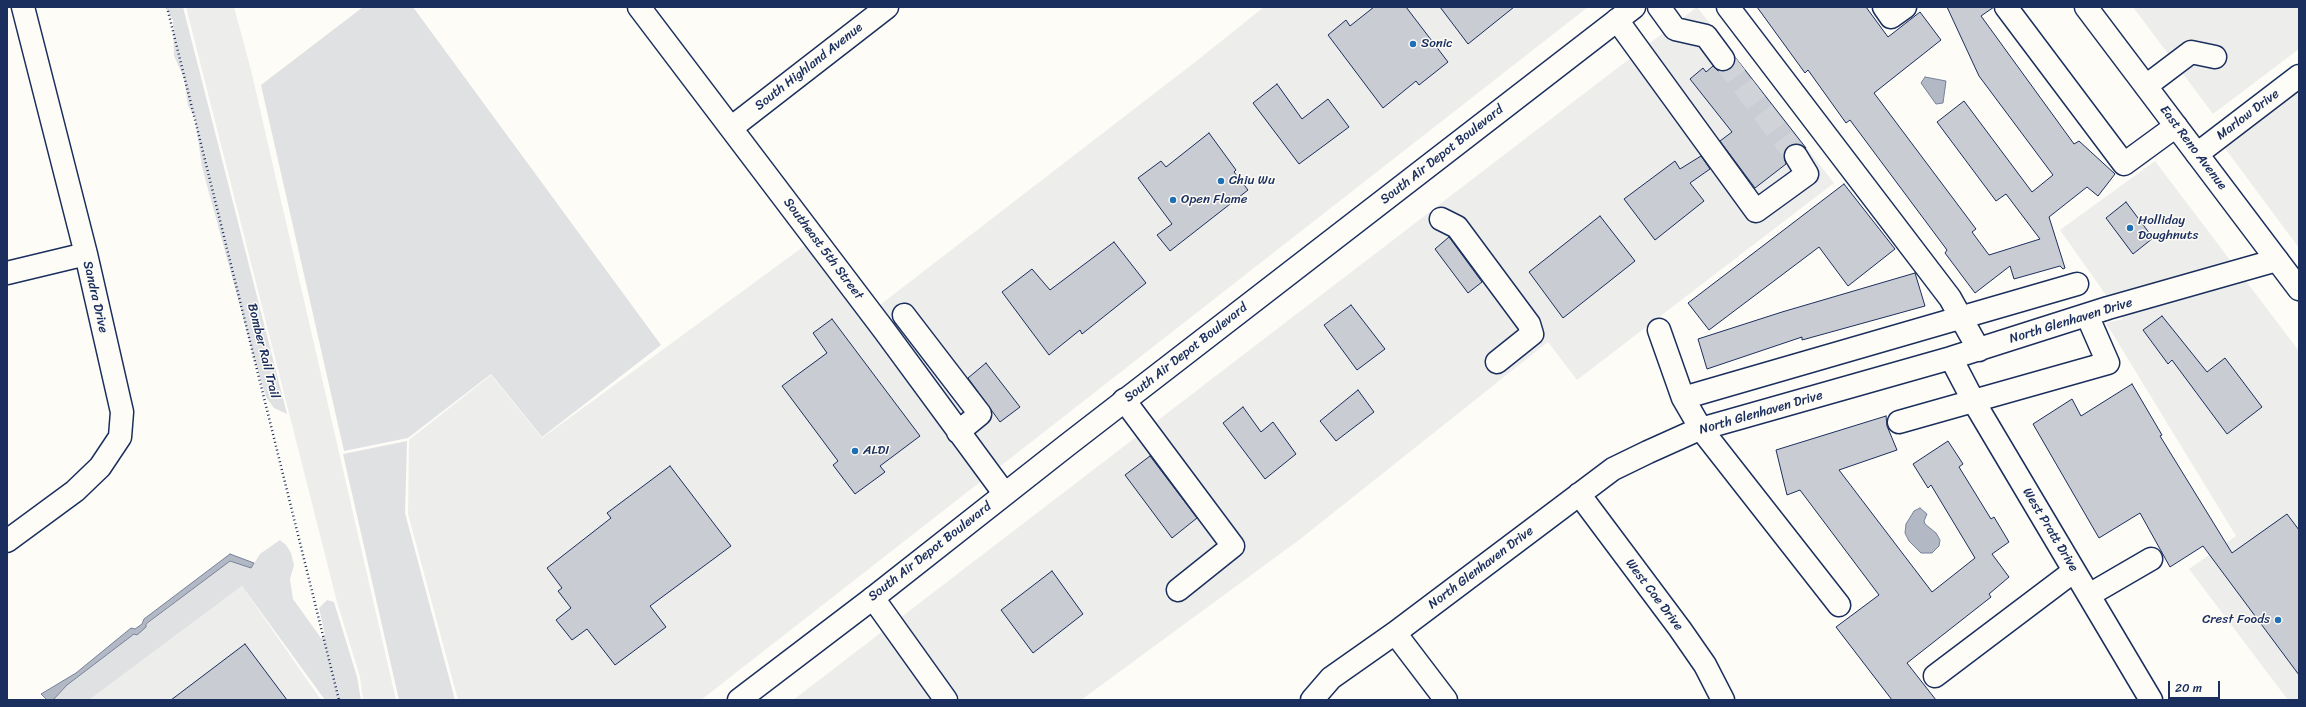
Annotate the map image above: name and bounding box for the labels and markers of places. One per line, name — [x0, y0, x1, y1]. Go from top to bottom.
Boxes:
place label: Sonic — [1421, 36, 1453, 52]
marker: Sonic — [1408, 39, 1418, 49]
place label: Chiu Wu — [1229, 173, 1275, 189]
marker: Chiu Wu — [1216, 176, 1226, 186]
place label: Open Flame — [1181, 192, 1247, 208]
marker: Open Flame — [1168, 195, 1178, 205]
place label: Holliday Doughnuts — [2138, 213, 2198, 244]
marker: Holliday Doughnuts — [2125, 223, 2135, 233]
place label: ALDI — [863, 443, 889, 459]
marker: ALDI — [850, 446, 860, 456]
place label: Crest Foods — [2202, 612, 2270, 628]
marker: Crest Foods — [2273, 615, 2283, 625]

